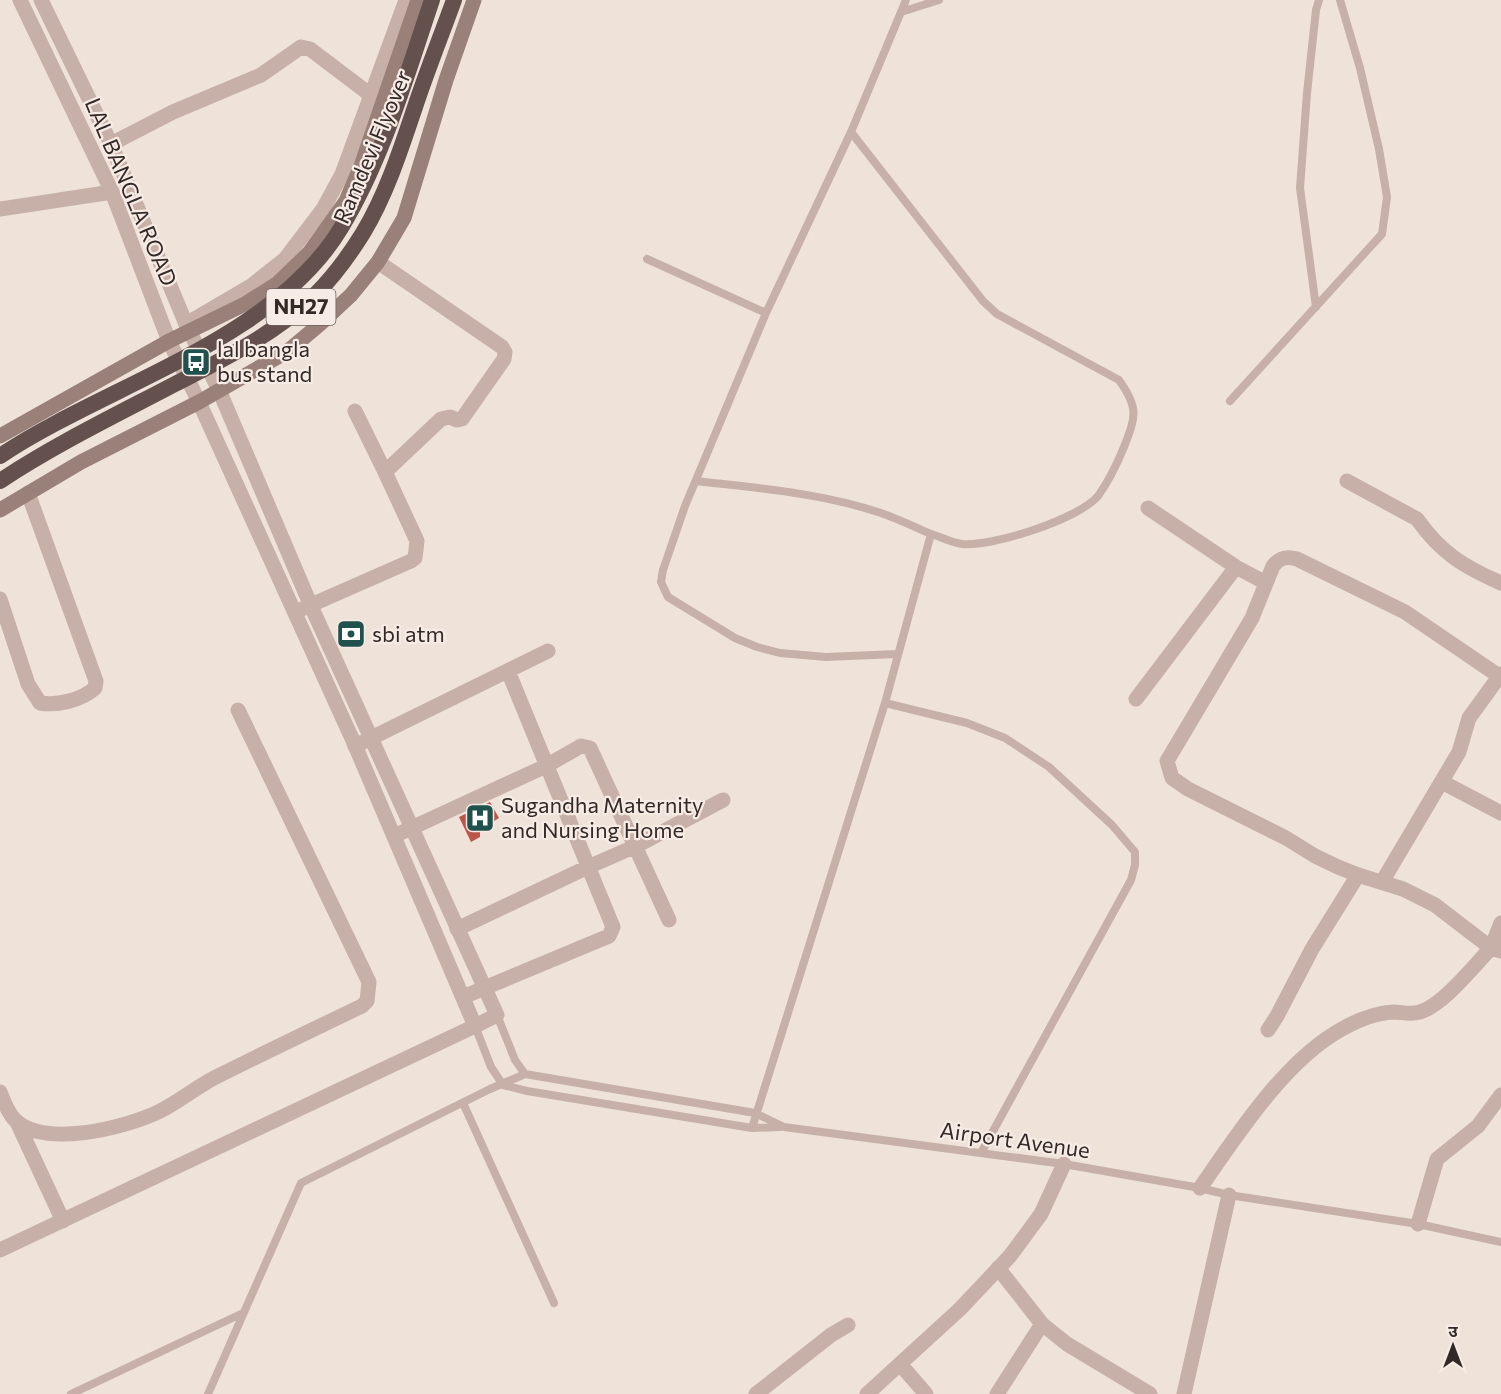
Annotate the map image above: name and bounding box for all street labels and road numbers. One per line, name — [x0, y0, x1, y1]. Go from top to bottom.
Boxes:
street label: Ramdevi Flyover — [327, 66, 416, 227]
street label: LAL BANGLA ROAD — [80, 94, 183, 290]
road number: NH27 — [266, 289, 336, 325]
street label: Airport Avenue — [938, 1116, 1092, 1163]

